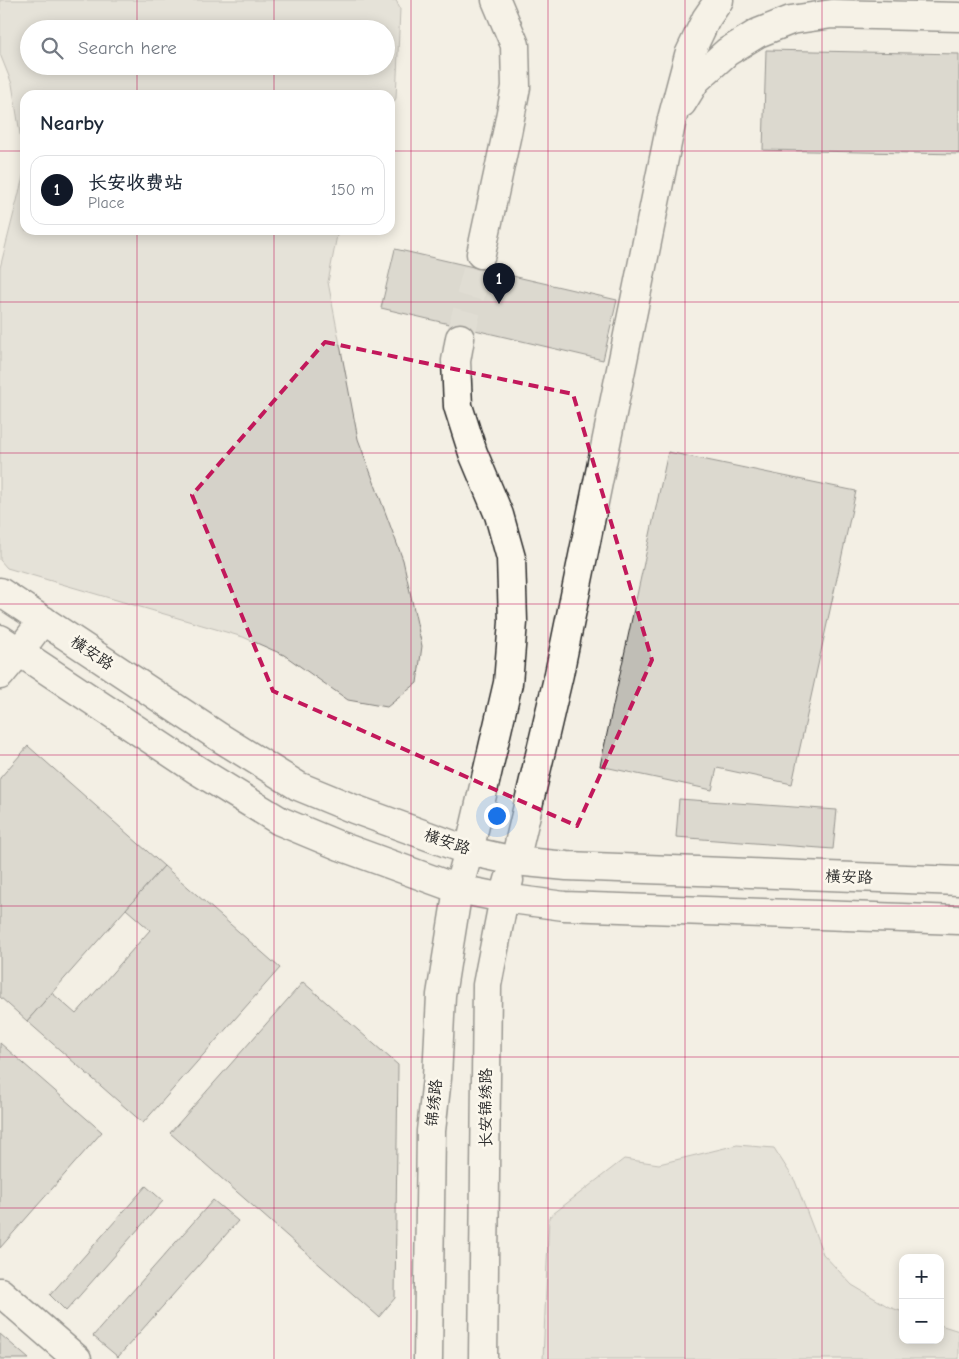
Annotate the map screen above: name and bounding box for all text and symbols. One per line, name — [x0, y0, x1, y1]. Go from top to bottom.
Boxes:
search box — [20, 20, 395, 75]
icon: search — [38, 34, 66, 62]
text: Search here — [78, 37, 177, 59]
text: Nearby — [40, 111, 104, 135]
text: 长安收费站 — [88, 172, 183, 194]
text: 1 — [54, 181, 60, 199]
text: 150 m — [331, 181, 374, 199]
text: Place — [88, 194, 124, 212]
pin: 1 — [483, 263, 515, 304]
street label: 横安路 — [67, 632, 117, 674]
your location — [484, 803, 510, 829]
street label: 横安路 — [421, 826, 473, 858]
street label: 横安路 — [825, 867, 873, 887]
street label: 长安锦绣路 — [477, 1068, 495, 1148]
street label: 锦绣路 — [423, 1078, 445, 1128]
map controls — [899, 1254, 944, 1344]
button: + — [899, 1254, 944, 1299]
button: − — [899, 1299, 944, 1344]

